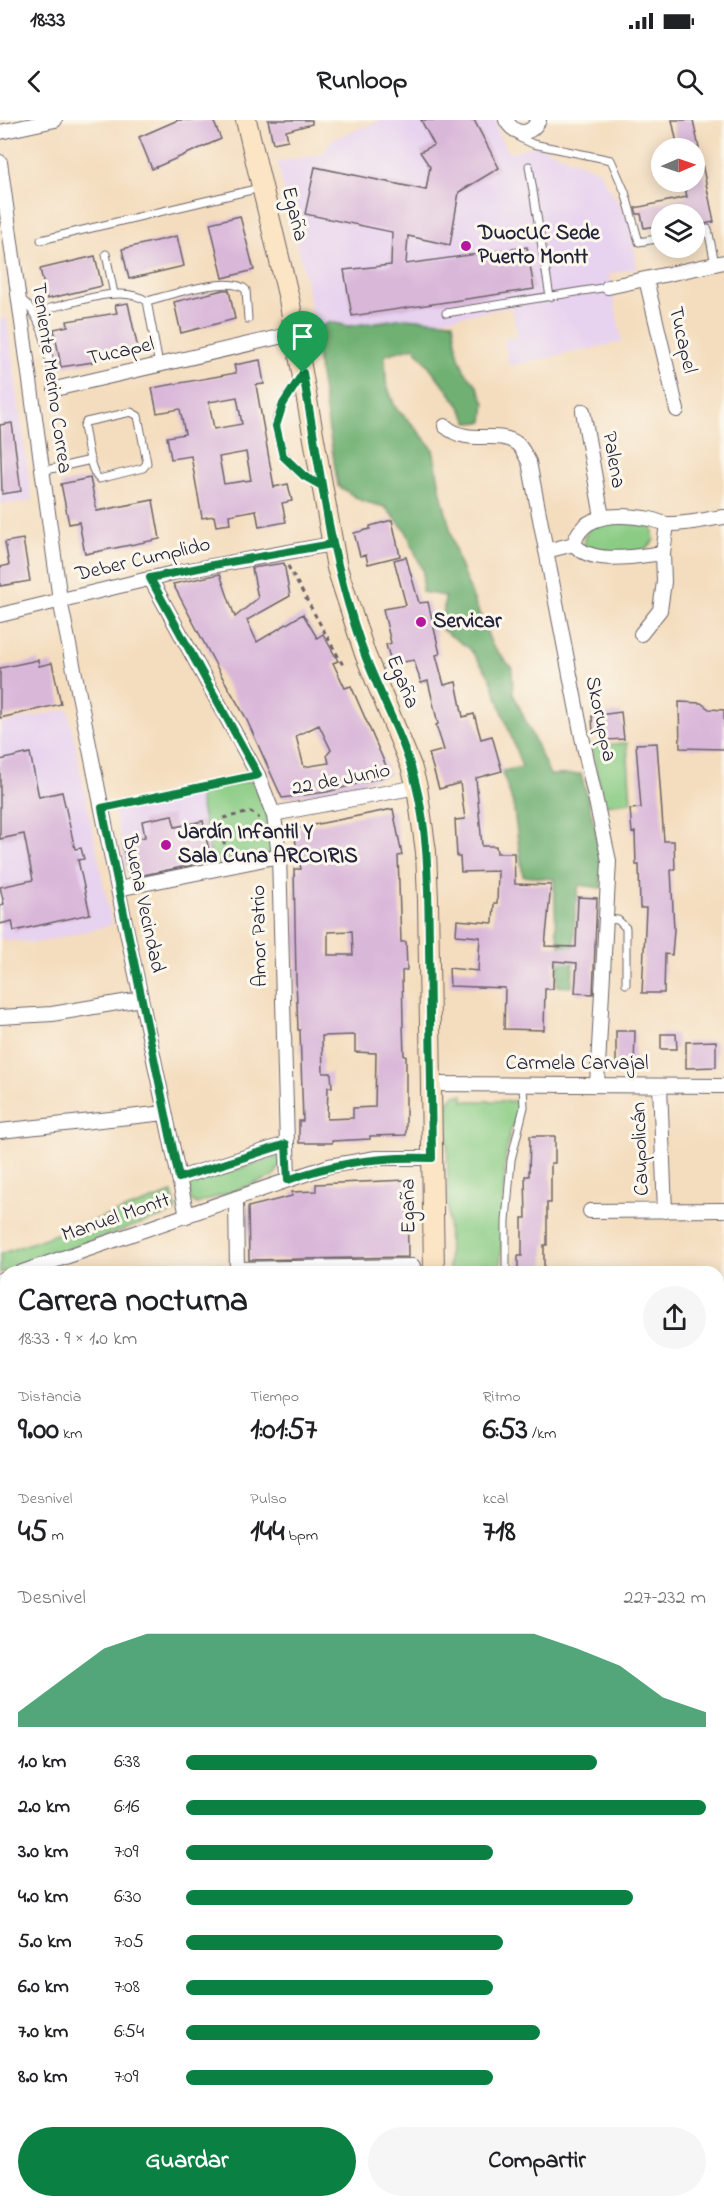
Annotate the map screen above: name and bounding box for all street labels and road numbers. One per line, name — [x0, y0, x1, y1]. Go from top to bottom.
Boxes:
street label: Egaña — [271, 184, 315, 245]
street label: Teniente Merino Correa — [23, 281, 79, 475]
street label: Tucapel — [660, 304, 704, 376]
street label: Tucapel — [85, 330, 157, 374]
street label: Palena — [593, 429, 633, 491]
street label: Deber Cumplido — [72, 530, 214, 590]
street label: Egaña — [376, 651, 426, 714]
street label: Skoruppa — [576, 674, 624, 764]
street label: 22 de Junio — [289, 756, 393, 804]
street label: Buena Vecindad — [114, 831, 172, 976]
street label: Amor Patrio — [244, 884, 276, 987]
street label: Carmela Carvajal — [505, 1049, 649, 1079]
street label: Caupolicán — [624, 1101, 658, 1197]
street label: Egaña — [394, 1178, 426, 1234]
street label: Manuel Montt — [58, 1185, 174, 1251]

